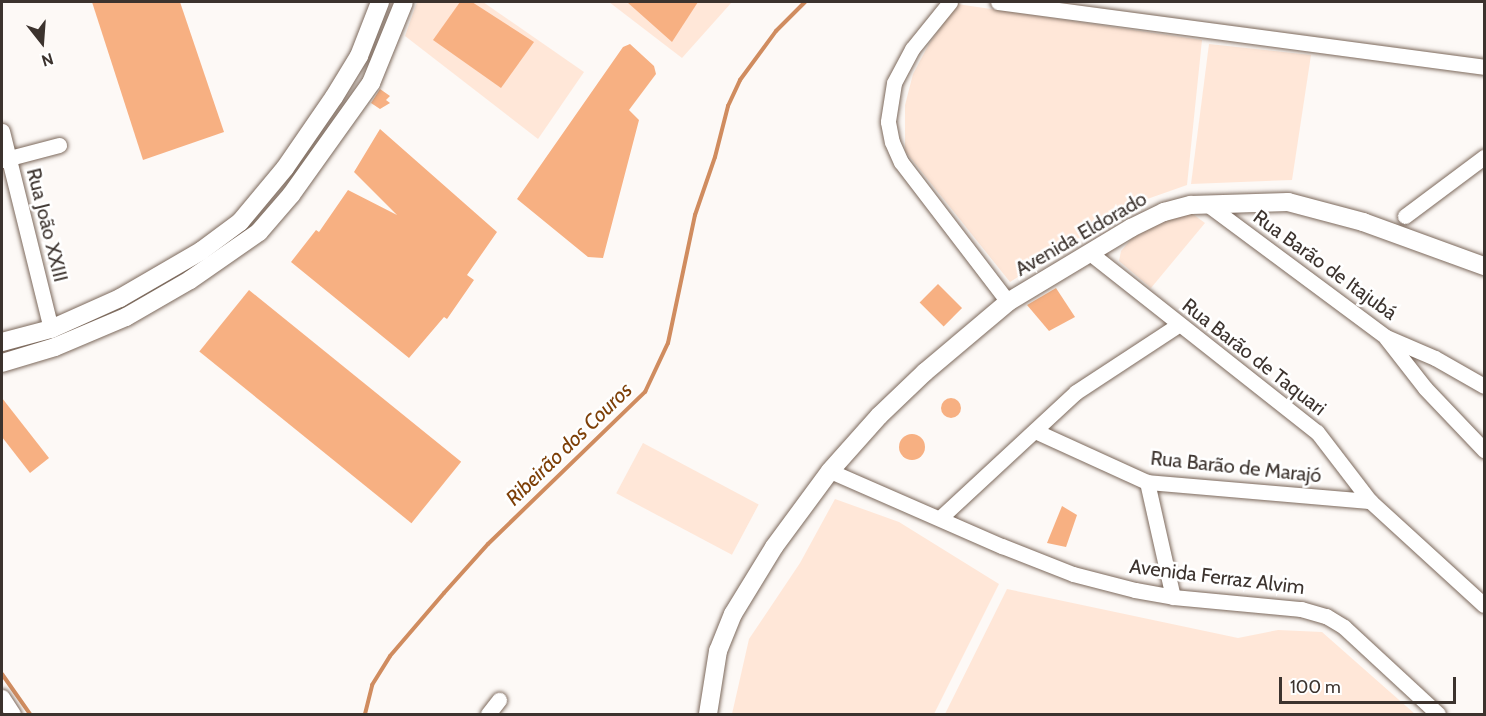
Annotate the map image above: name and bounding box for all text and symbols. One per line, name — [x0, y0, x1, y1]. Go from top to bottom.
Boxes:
north arrow — [12, 12, 72, 72]
text: N — [39, 49, 56, 70]
street label: Rua João XXIII — [21, 166, 73, 284]
street label: Avenida Eldorado — [1011, 187, 1151, 281]
street label: Rua Barão de Itajubá — [1248, 205, 1402, 325]
street label: Rua Barão de Taquari — [1177, 293, 1331, 421]
water label: Ribeirão dos Couros — [501, 377, 637, 511]
street label: Rua Barão de Marajó — [1149, 446, 1323, 488]
street label: Avenida Ferraz Alvim — [1128, 554, 1306, 600]
scale bar — [1282, 665, 1459, 703]
text: 100 m — [1290, 676, 1341, 698]

